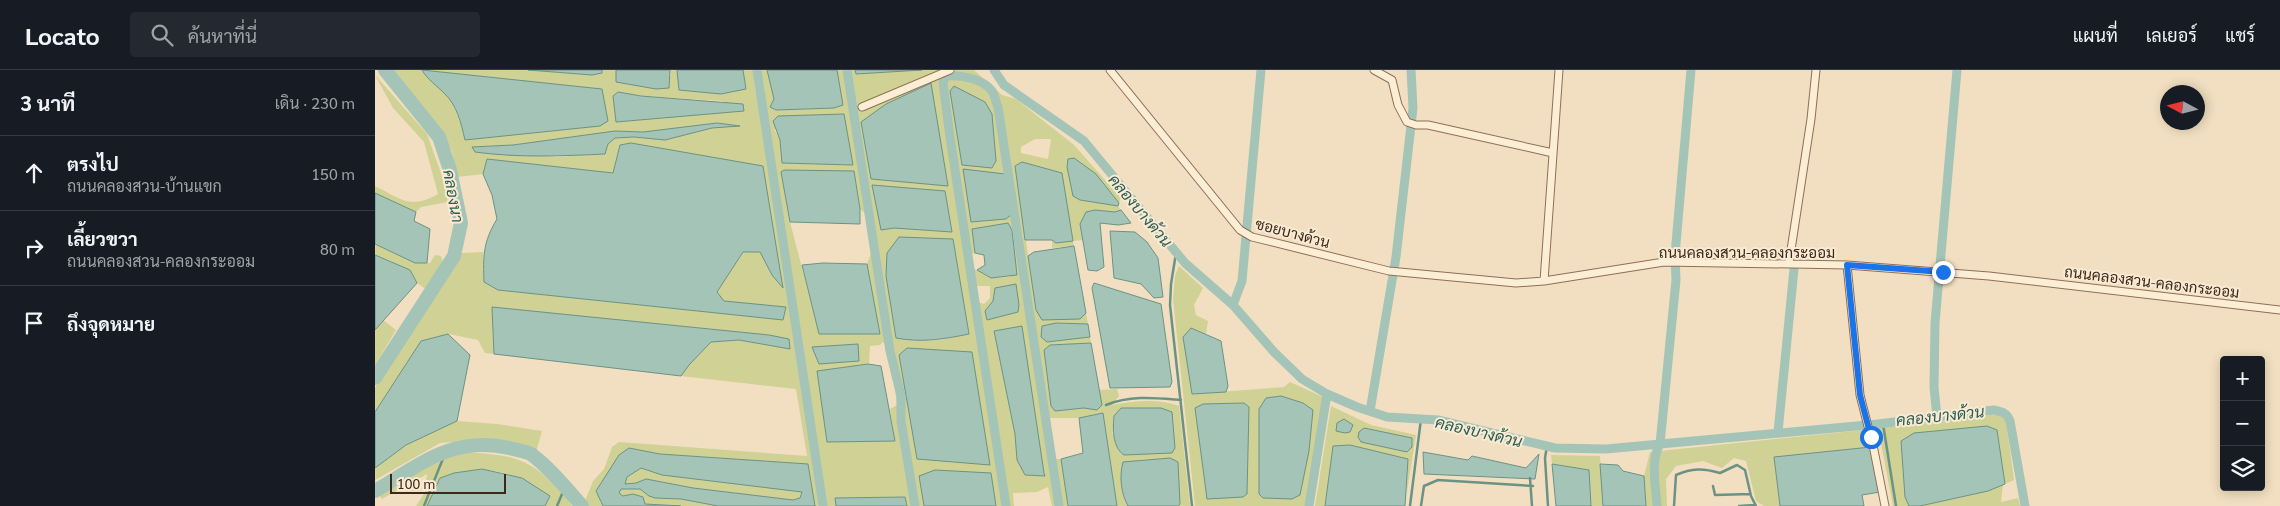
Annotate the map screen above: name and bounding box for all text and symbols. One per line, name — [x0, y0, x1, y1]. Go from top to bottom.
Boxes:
search box — [130, 12, 480, 57]
text: Locato — [25, 19, 100, 51]
icon: search — [148, 21, 176, 49]
text: ค้นหาที่นี่ — [188, 23, 257, 47]
text: แผนที่ — [2073, 23, 2118, 46]
text: เลเยอร์ — [2146, 23, 2197, 46]
text: แชร์ — [2225, 23, 2255, 46]
north arrow — [2160, 85, 2205, 130]
text: 3 นาที — [20, 89, 75, 116]
text: เดิน · 230 m — [275, 92, 355, 113]
text: ตรงไป — [67, 151, 119, 175]
icon: ahead — [20, 159, 48, 187]
text: 150 m — [311, 163, 355, 184]
water label: คลองนา — [439, 168, 469, 224]
water label: คลองบางด้วน — [1104, 169, 1178, 251]
text: ถนนคลองสวน-บ้านแขก — [67, 175, 222, 196]
street label: ซอยบางด้วน — [1254, 213, 1332, 251]
text: เลี้ยวขวา — [67, 226, 138, 250]
icon: right — [20, 234, 48, 262]
text: 80 m — [320, 238, 355, 259]
street label: ถนนคลองสวน-คลองกระออม — [1659, 242, 1835, 261]
text: ถนนคลองสวน-คลองกระออม — [67, 250, 255, 271]
route end — [1932, 261, 1955, 284]
street label: ถนนคลองสวน-คลองกระออม — [2063, 261, 2241, 301]
icon: arrive — [20, 309, 48, 337]
text: ถึงจุดหมาย — [67, 311, 155, 335]
map controls — [2220, 356, 2265, 491]
button: + — [2220, 356, 2265, 401]
water label: คลองบางด้วน — [1895, 400, 1985, 430]
button: − — [2220, 401, 2265, 446]
water label: คลองบางด้วน — [1433, 411, 1525, 451]
route start — [1860, 426, 1883, 449]
button: layers — [2220, 446, 2265, 491]
scale bar — [390, 471, 506, 494]
text: 100 m — [397, 474, 435, 492]

